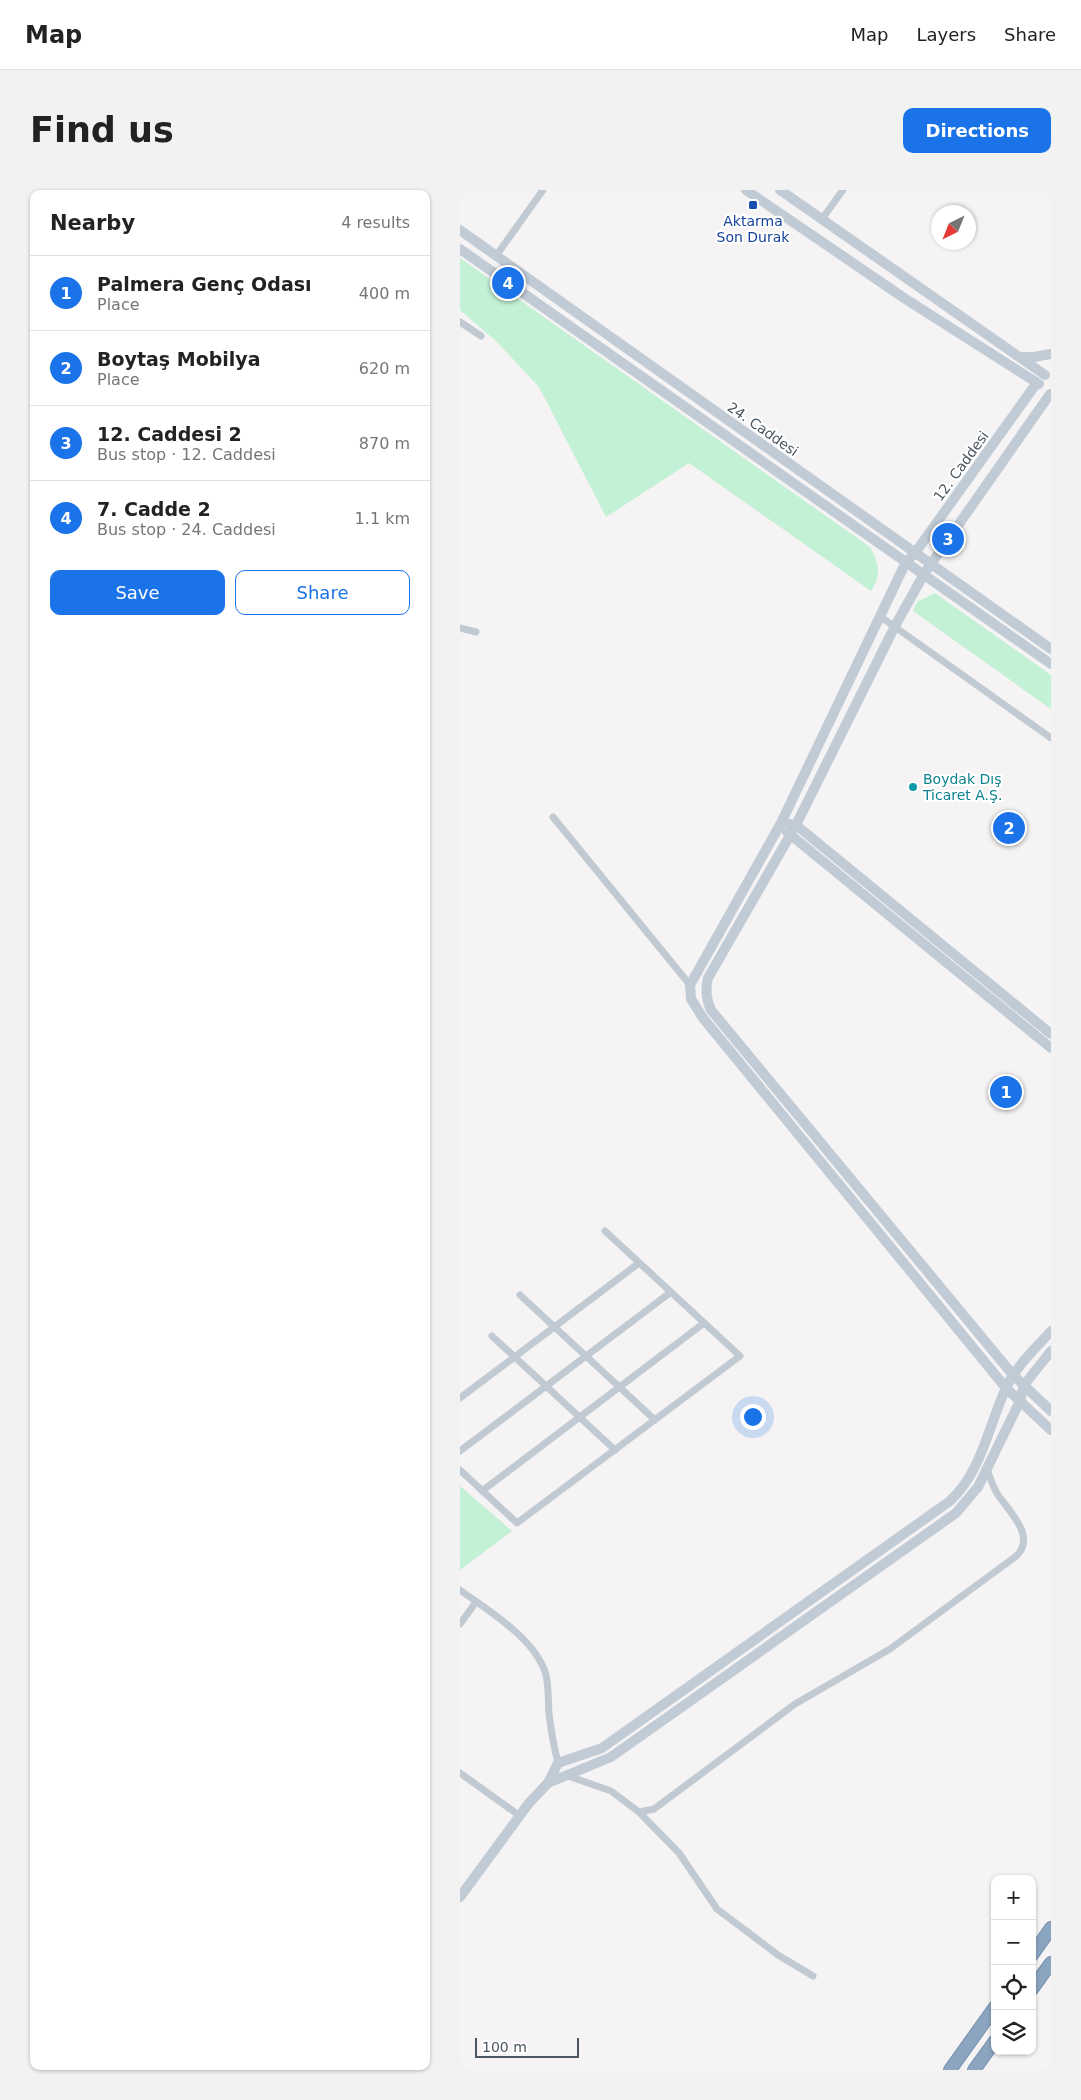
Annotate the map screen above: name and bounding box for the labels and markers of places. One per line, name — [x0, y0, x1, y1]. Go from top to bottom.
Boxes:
marker: Aktarma Son Durak — [747, 199, 759, 211]
place label: Aktarma Son Durak — [717, 213, 790, 245]
pin: 4 — [492, 264, 524, 302]
pin: 3 — [932, 520, 964, 558]
place label: Boydak Dış Ticaret A.Ş. — [922, 771, 1002, 803]
marker: Boydak Dış Ticaret A.Ş. — [907, 781, 919, 793]
pin: 2 — [993, 809, 1025, 847]
pin: 1 — [990, 1073, 1022, 1111]

